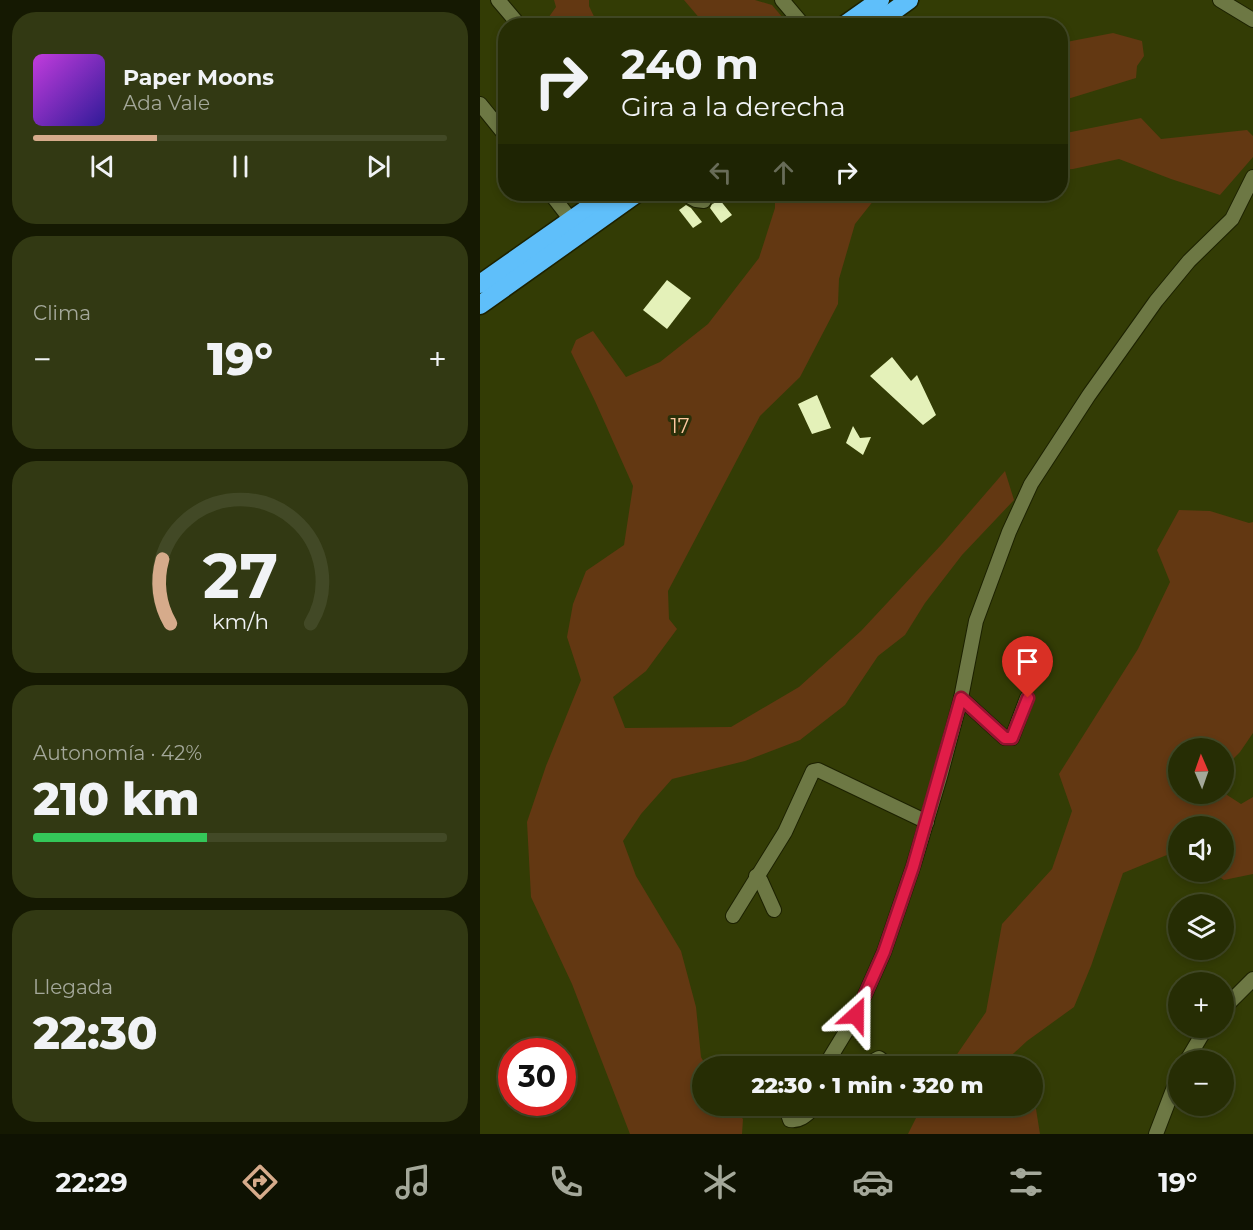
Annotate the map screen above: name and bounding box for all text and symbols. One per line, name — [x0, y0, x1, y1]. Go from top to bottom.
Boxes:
text: 240 m — [621, 38, 759, 90]
icon: right — [522, 42, 600, 120]
text: Paper Moons — [123, 64, 274, 91]
text: Gira a la derecha — [621, 90, 846, 123]
text: Ada Vale — [123, 91, 210, 115]
icon: previous — [86, 150, 119, 183]
icon: pause — [224, 150, 257, 183]
icon: next — [362, 150, 395, 183]
icon: left — [704, 156, 737, 189]
icon: ahead — [767, 156, 800, 189]
icon: right — [830, 156, 863, 189]
text: Clima — [33, 301, 91, 325]
text: 19° — [207, 331, 273, 386]
text: − — [33, 339, 52, 379]
text: + — [428, 339, 447, 379]
park label: 17 — [671, 414, 690, 438]
text: 27 — [202, 538, 278, 614]
text: km/h — [211, 608, 269, 634]
pin — [1002, 636, 1053, 698]
icon: arrive — [1011, 645, 1044, 678]
north arrow — [1168, 738, 1234, 804]
map controls — [1168, 738, 1234, 1116]
text: Autonomía · 42% — [33, 741, 202, 765]
text: 210 km — [33, 771, 200, 826]
button: sound — [1168, 816, 1234, 882]
button: layers — [1168, 894, 1234, 960]
button: + — [1168, 972, 1234, 1038]
text: Llegada — [33, 975, 113, 999]
position arrow — [824, 983, 888, 1047]
text: 22:30 — [33, 1005, 158, 1060]
speed limit sign: 30 — [498, 1038, 576, 1116]
button: − — [1168, 1050, 1234, 1116]
text: 22:30 · 1 min · 320 m — [751, 1072, 984, 1099]
icon: directions — [239, 1161, 281, 1203]
icon: music — [392, 1161, 434, 1203]
icon: phone — [545, 1161, 587, 1203]
icon: climate — [699, 1161, 741, 1203]
icon: car — [852, 1161, 894, 1203]
icon: filters — [1005, 1161, 1047, 1203]
text: 22:29 — [56, 1166, 128, 1199]
text: 19° — [1158, 1166, 1197, 1199]

